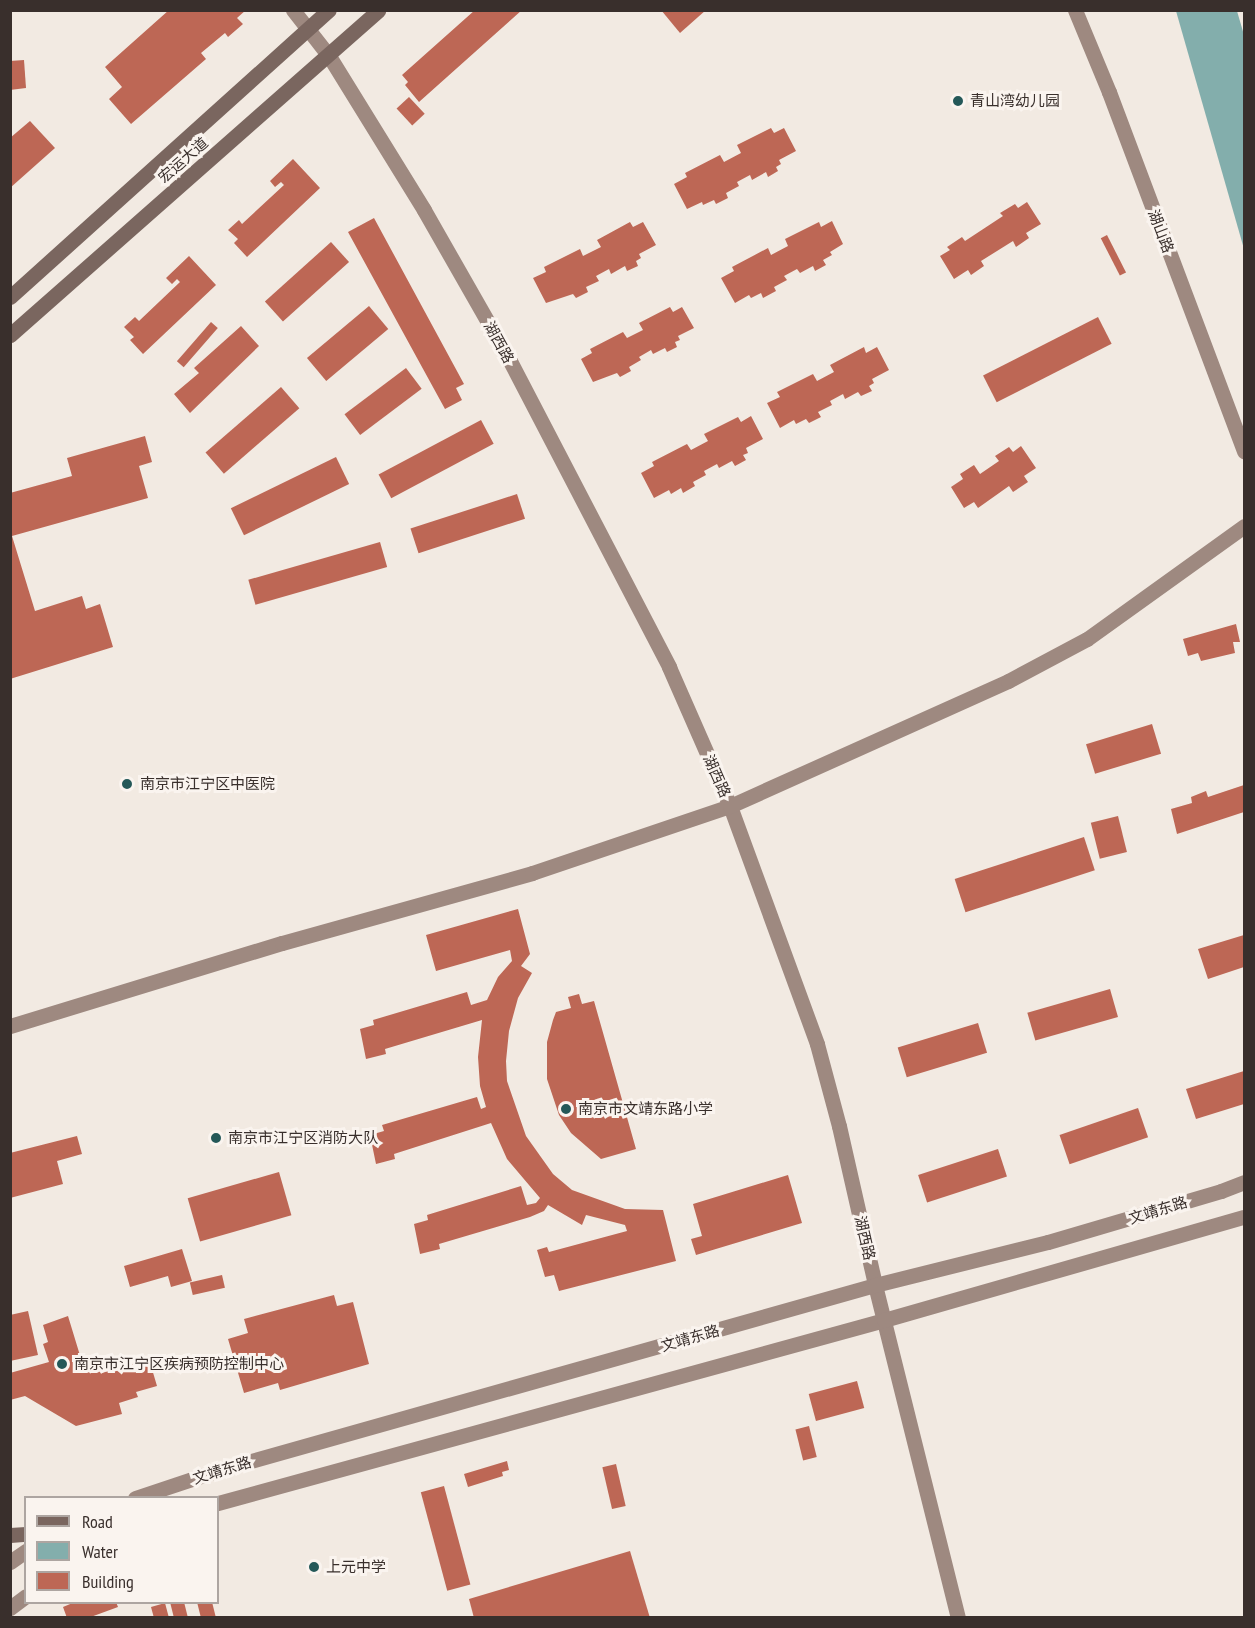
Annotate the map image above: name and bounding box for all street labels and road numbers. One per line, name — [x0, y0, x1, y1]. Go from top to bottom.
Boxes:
street label: 宏运大道 — [154, 134, 212, 186]
street label: 湖山路 — [1145, 207, 1177, 255]
street label: 湖西路 — [480, 318, 518, 366]
street label: 湖西路 — [700, 752, 734, 800]
street label: 文靖东路 — [1127, 1193, 1189, 1227]
street label: 湖西路 — [851, 1214, 879, 1262]
street label: 文靖东路 — [659, 1321, 721, 1355]
street label: 文靖东路 — [191, 1453, 253, 1487]

